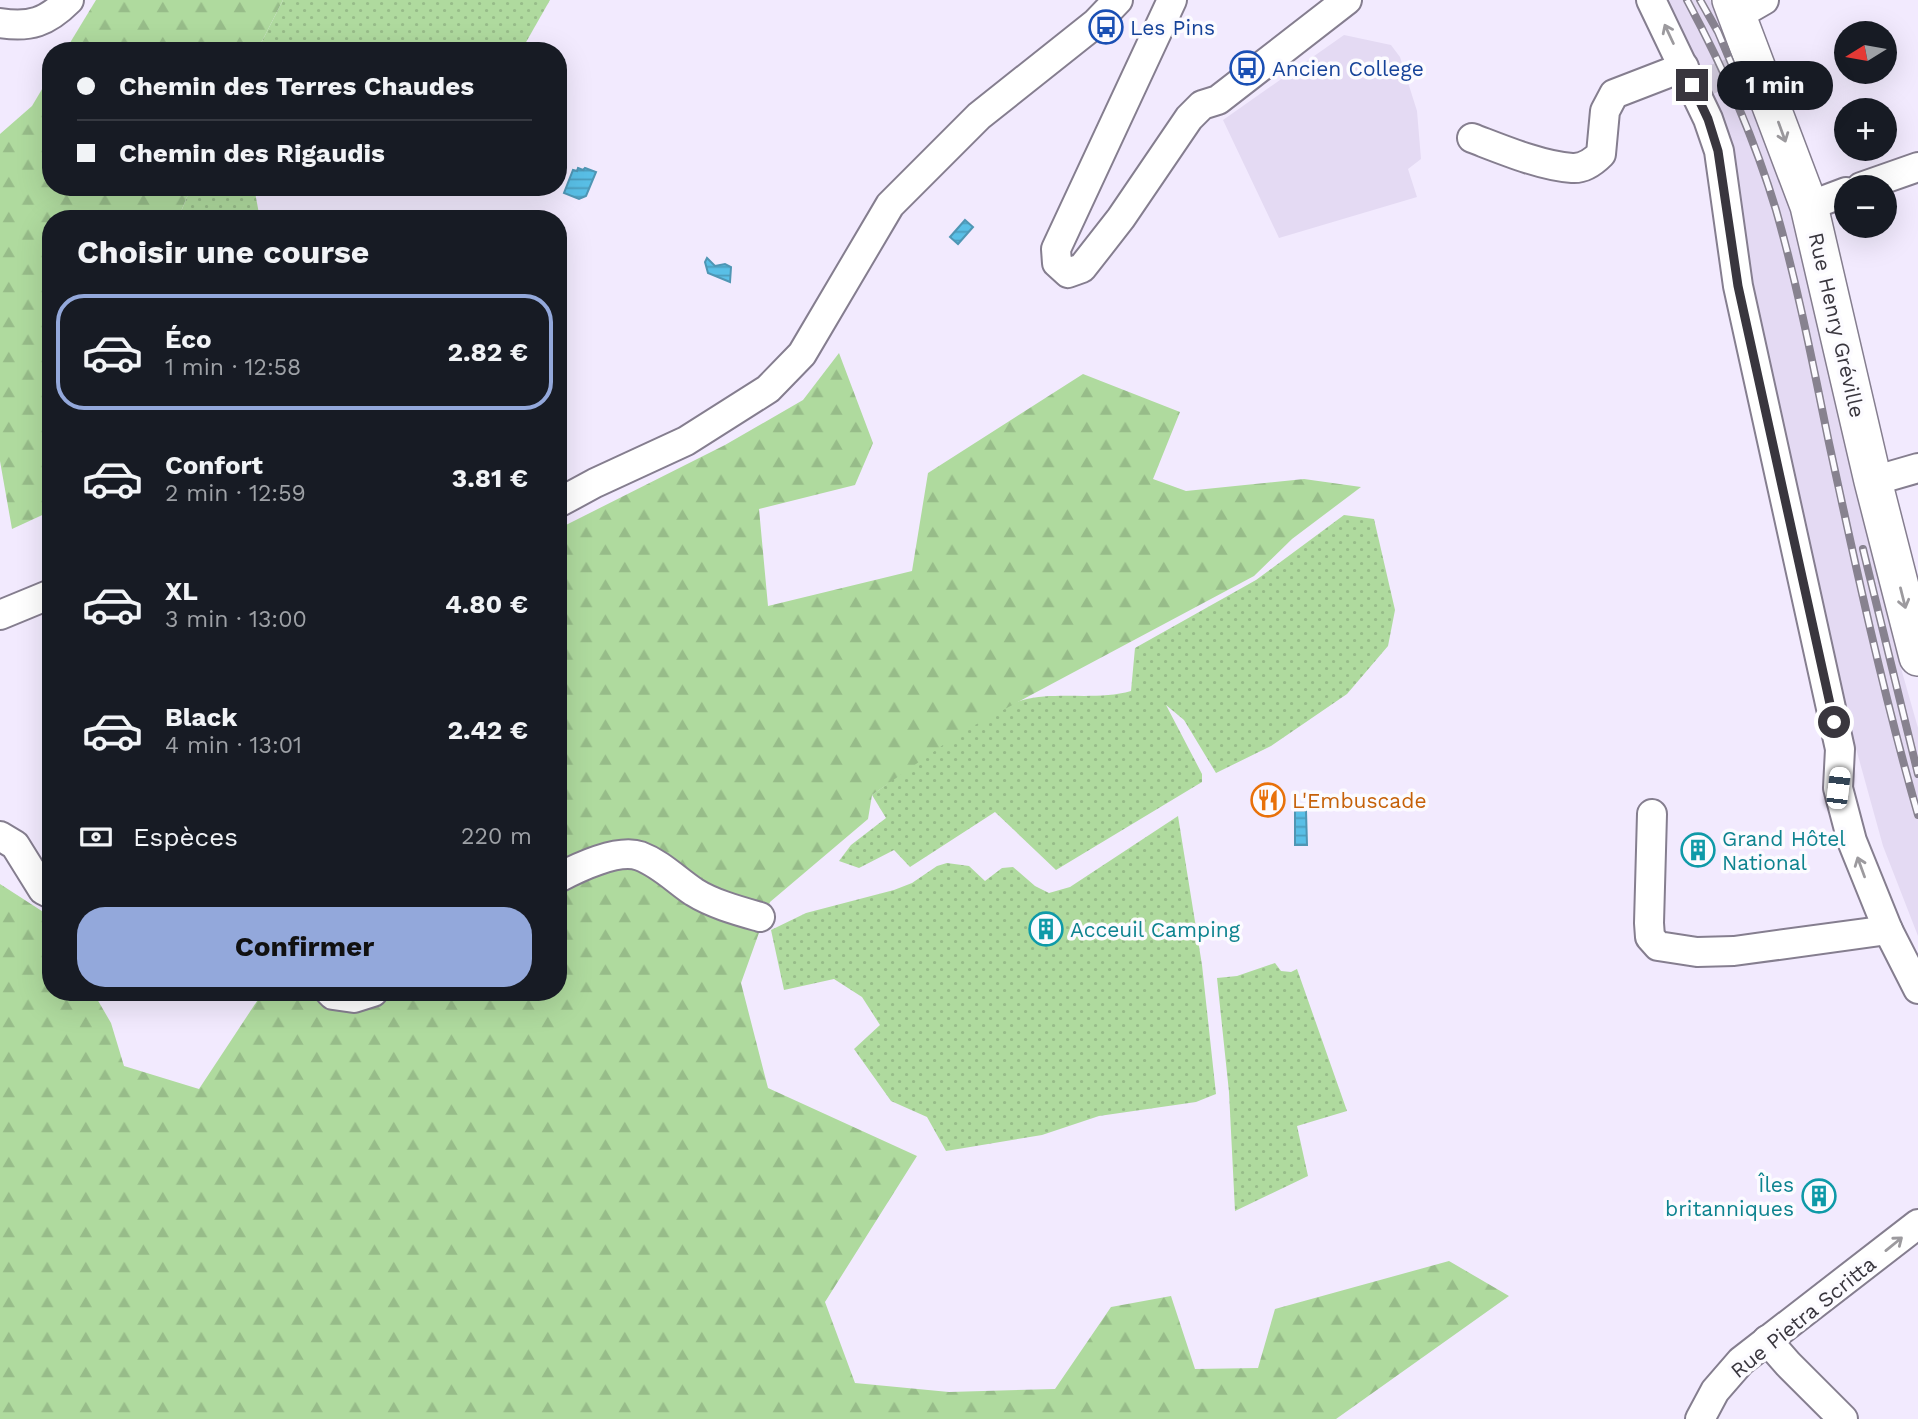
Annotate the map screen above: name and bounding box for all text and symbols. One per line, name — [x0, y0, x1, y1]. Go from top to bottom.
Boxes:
bus stop icon: Les Pins — [1087, 8, 1125, 46]
place label: Les Pins — [1130, 15, 1215, 40]
north arrow — [1834, 21, 1897, 84]
map controls — [1834, 21, 1897, 238]
one-way arrow — [1661, 24, 1675, 45]
bus stop icon: Ancien College — [1228, 49, 1266, 87]
place label: Ancien College — [1272, 56, 1424, 81]
callout: 1 min — [1716, 60, 1832, 110]
route end — [1676, 69, 1708, 101]
text: Chemin des Terres Chaudes — [119, 71, 474, 101]
text: 1 min — [1745, 72, 1805, 99]
button: + — [1834, 98, 1897, 161]
one-way arrow — [1776, 121, 1789, 143]
text: Chemin des Rigaudis — [119, 138, 385, 168]
button: − — [1834, 175, 1897, 238]
street label: Rue Henry Gréville — [1804, 230, 1870, 420]
text: Choisir une course — [77, 233, 369, 271]
icon: car — [81, 321, 144, 384]
text: Éco — [165, 324, 212, 354]
text: 2.82 € — [447, 337, 528, 367]
text: 1 min · 12:58 — [165, 354, 301, 381]
icon: car — [81, 447, 144, 510]
text: Confort — [165, 450, 263, 480]
text: 3.81 € — [452, 463, 528, 493]
text: 2 min · 12:59 — [165, 480, 306, 507]
icon: car — [81, 573, 144, 636]
text: XL — [165, 576, 198, 606]
one-way arrow — [1897, 586, 1910, 609]
text: 4.80 € — [445, 589, 528, 619]
text: 3 min · 13:00 — [165, 606, 307, 633]
icon: car — [81, 699, 144, 762]
text: Black — [165, 702, 237, 732]
route start — [1818, 706, 1850, 738]
text: 2.42 € — [447, 715, 528, 745]
text: 4 min · 13:01 — [165, 732, 302, 759]
car — [1826, 766, 1851, 810]
restaurant icon: L'Embuscade — [1249, 781, 1287, 819]
place label: L'Embuscade — [1292, 788, 1427, 813]
icon: cash — [77, 818, 115, 856]
text: Espèces — [133, 822, 238, 852]
text: 220 m — [461, 823, 532, 850]
place label: Grand Hôtel National — [1722, 826, 1846, 875]
building icon: Grand Hôtel National — [1679, 831, 1717, 869]
one-way arrow — [1854, 857, 1867, 879]
button: Confirmer — [77, 907, 532, 987]
building icon: Acceuil Camping — [1027, 910, 1065, 948]
place label: Acceuil Camping — [1070, 917, 1241, 942]
place label: Îles britanniques — [1665, 1172, 1794, 1221]
building icon: Îles britanniques — [1800, 1177, 1838, 1215]
one-way arrow — [1884, 1236, 1902, 1251]
street label: Rue Pietra Scritta — [1725, 1251, 1881, 1383]

